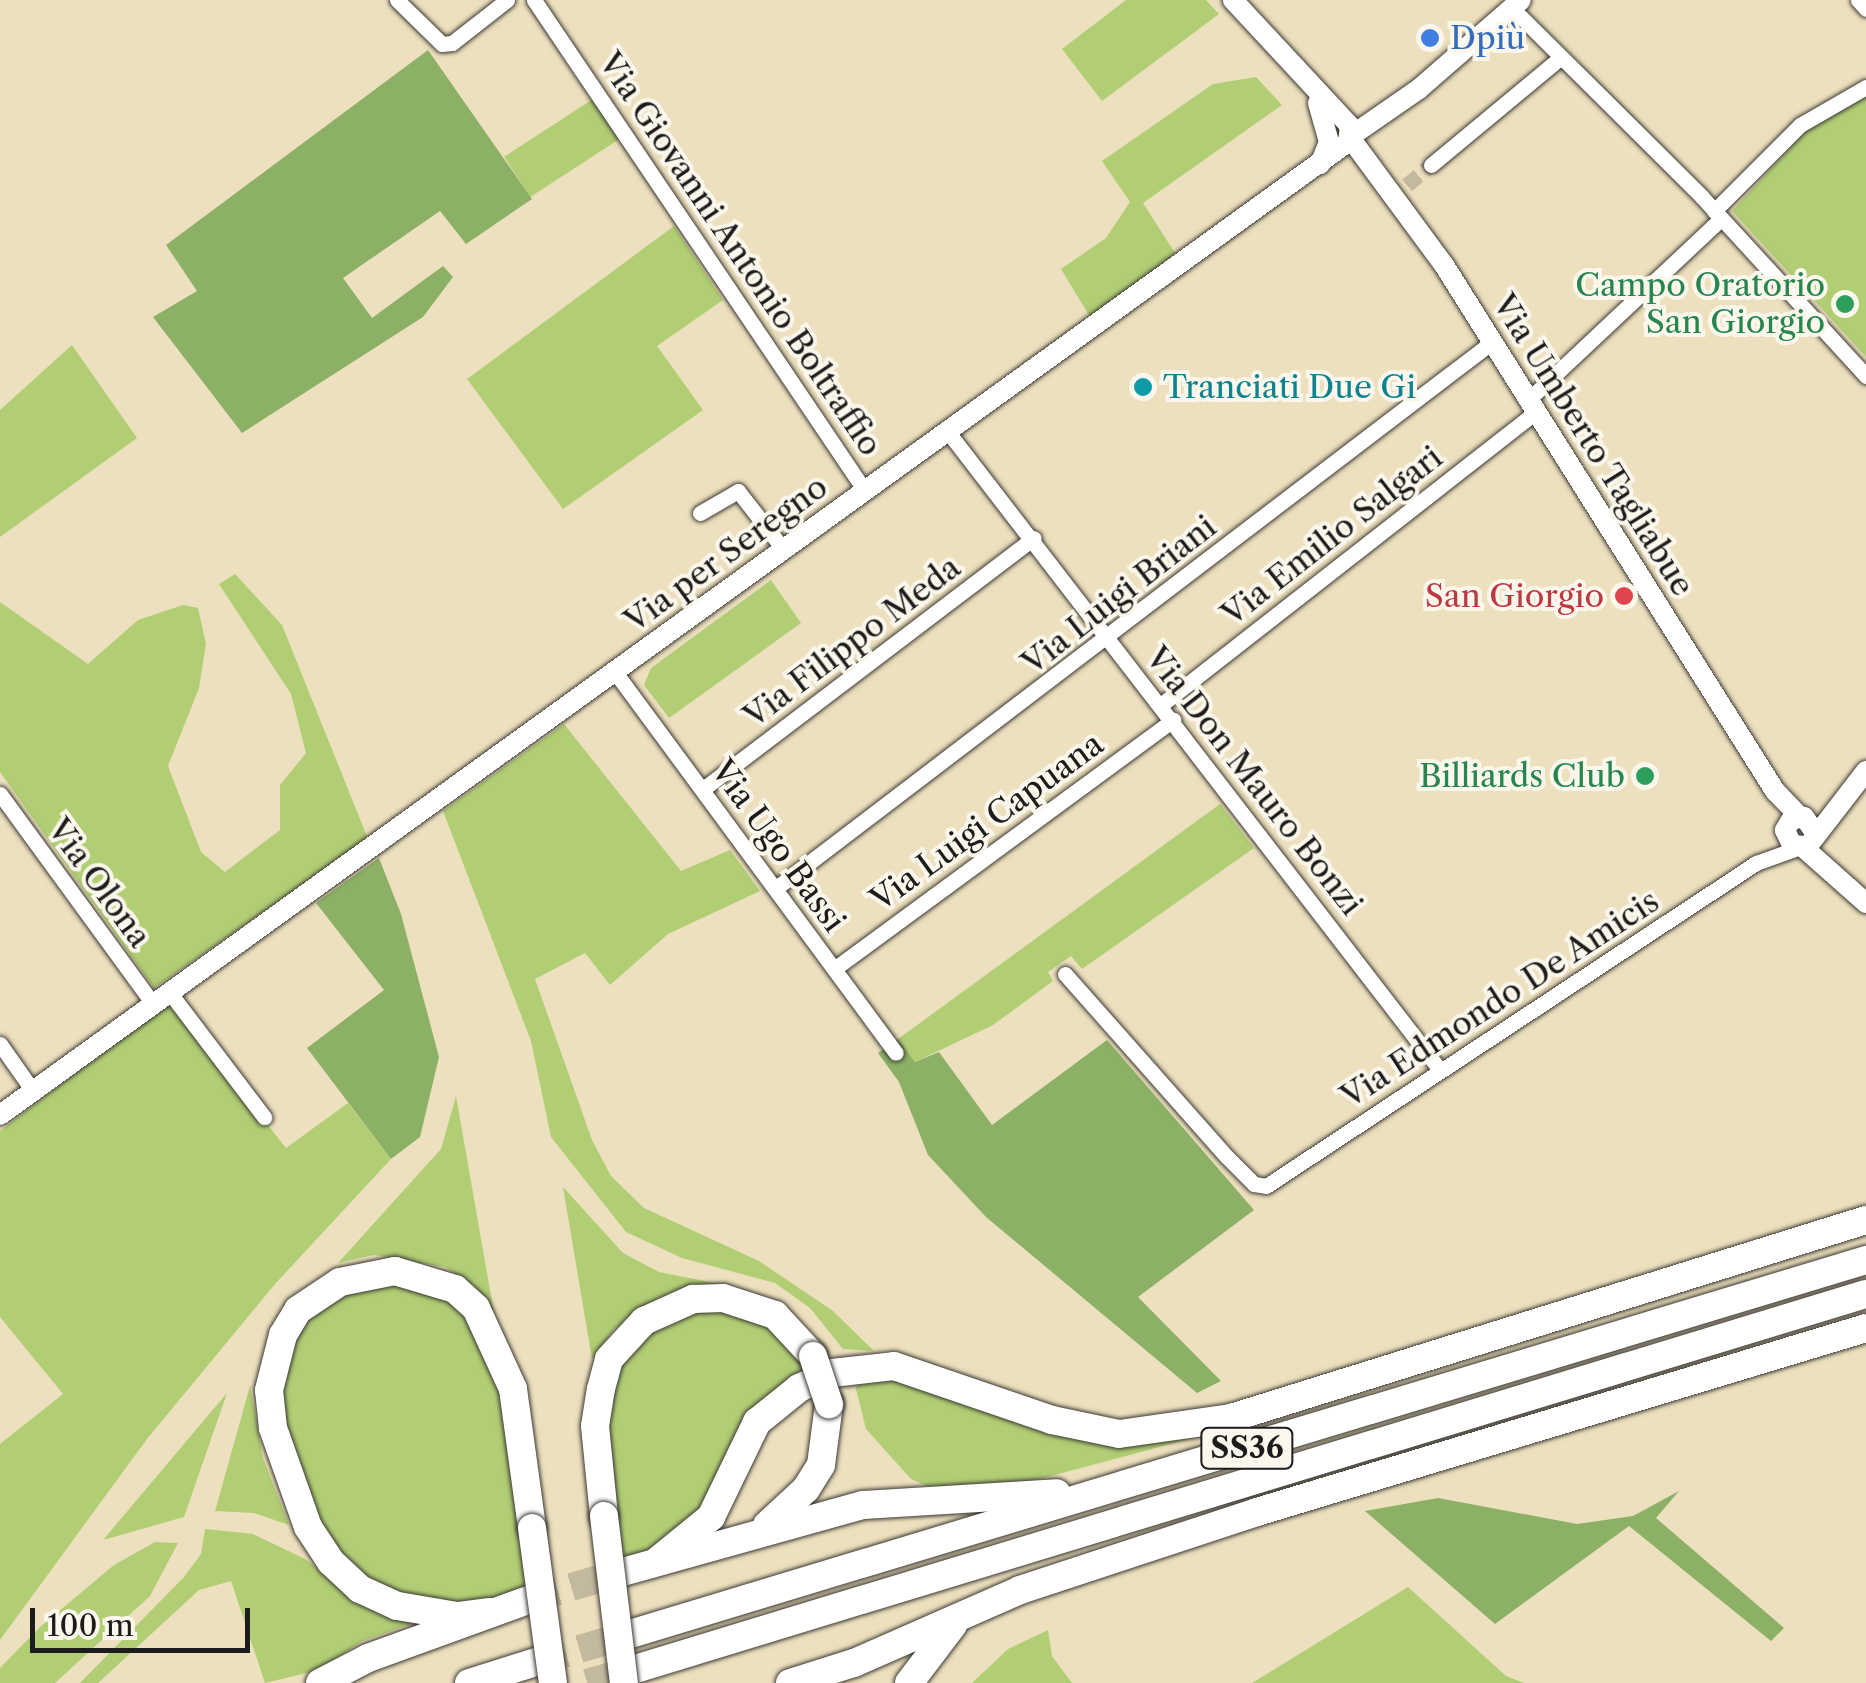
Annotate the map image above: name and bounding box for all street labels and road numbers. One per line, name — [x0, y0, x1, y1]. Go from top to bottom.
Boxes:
street label: Via Giovanni Antonio Boltraffio — [590, 44, 890, 464]
street label: Via Umberto Tagliabue — [1484, 287, 1702, 603]
street label: Via Emilio Salgari — [1214, 438, 1450, 634]
street label: Via per Seregno — [617, 467, 835, 641]
street label: Via Luigi Briani — [1014, 507, 1224, 683]
street label: Via Filippo Meda — [736, 548, 968, 736]
street label: Via Don Mauro Bonzi — [1137, 639, 1371, 923]
street label: Via Luigi Capuana — [863, 725, 1111, 919]
street label: Via Ugo Bassi — [703, 752, 853, 940]
street label: Via Olona — [39, 811, 159, 955]
street label: Via Edmondo De Amicis — [1333, 881, 1667, 1117]
road number: SS36 — [1200, 1423, 1294, 1473]

